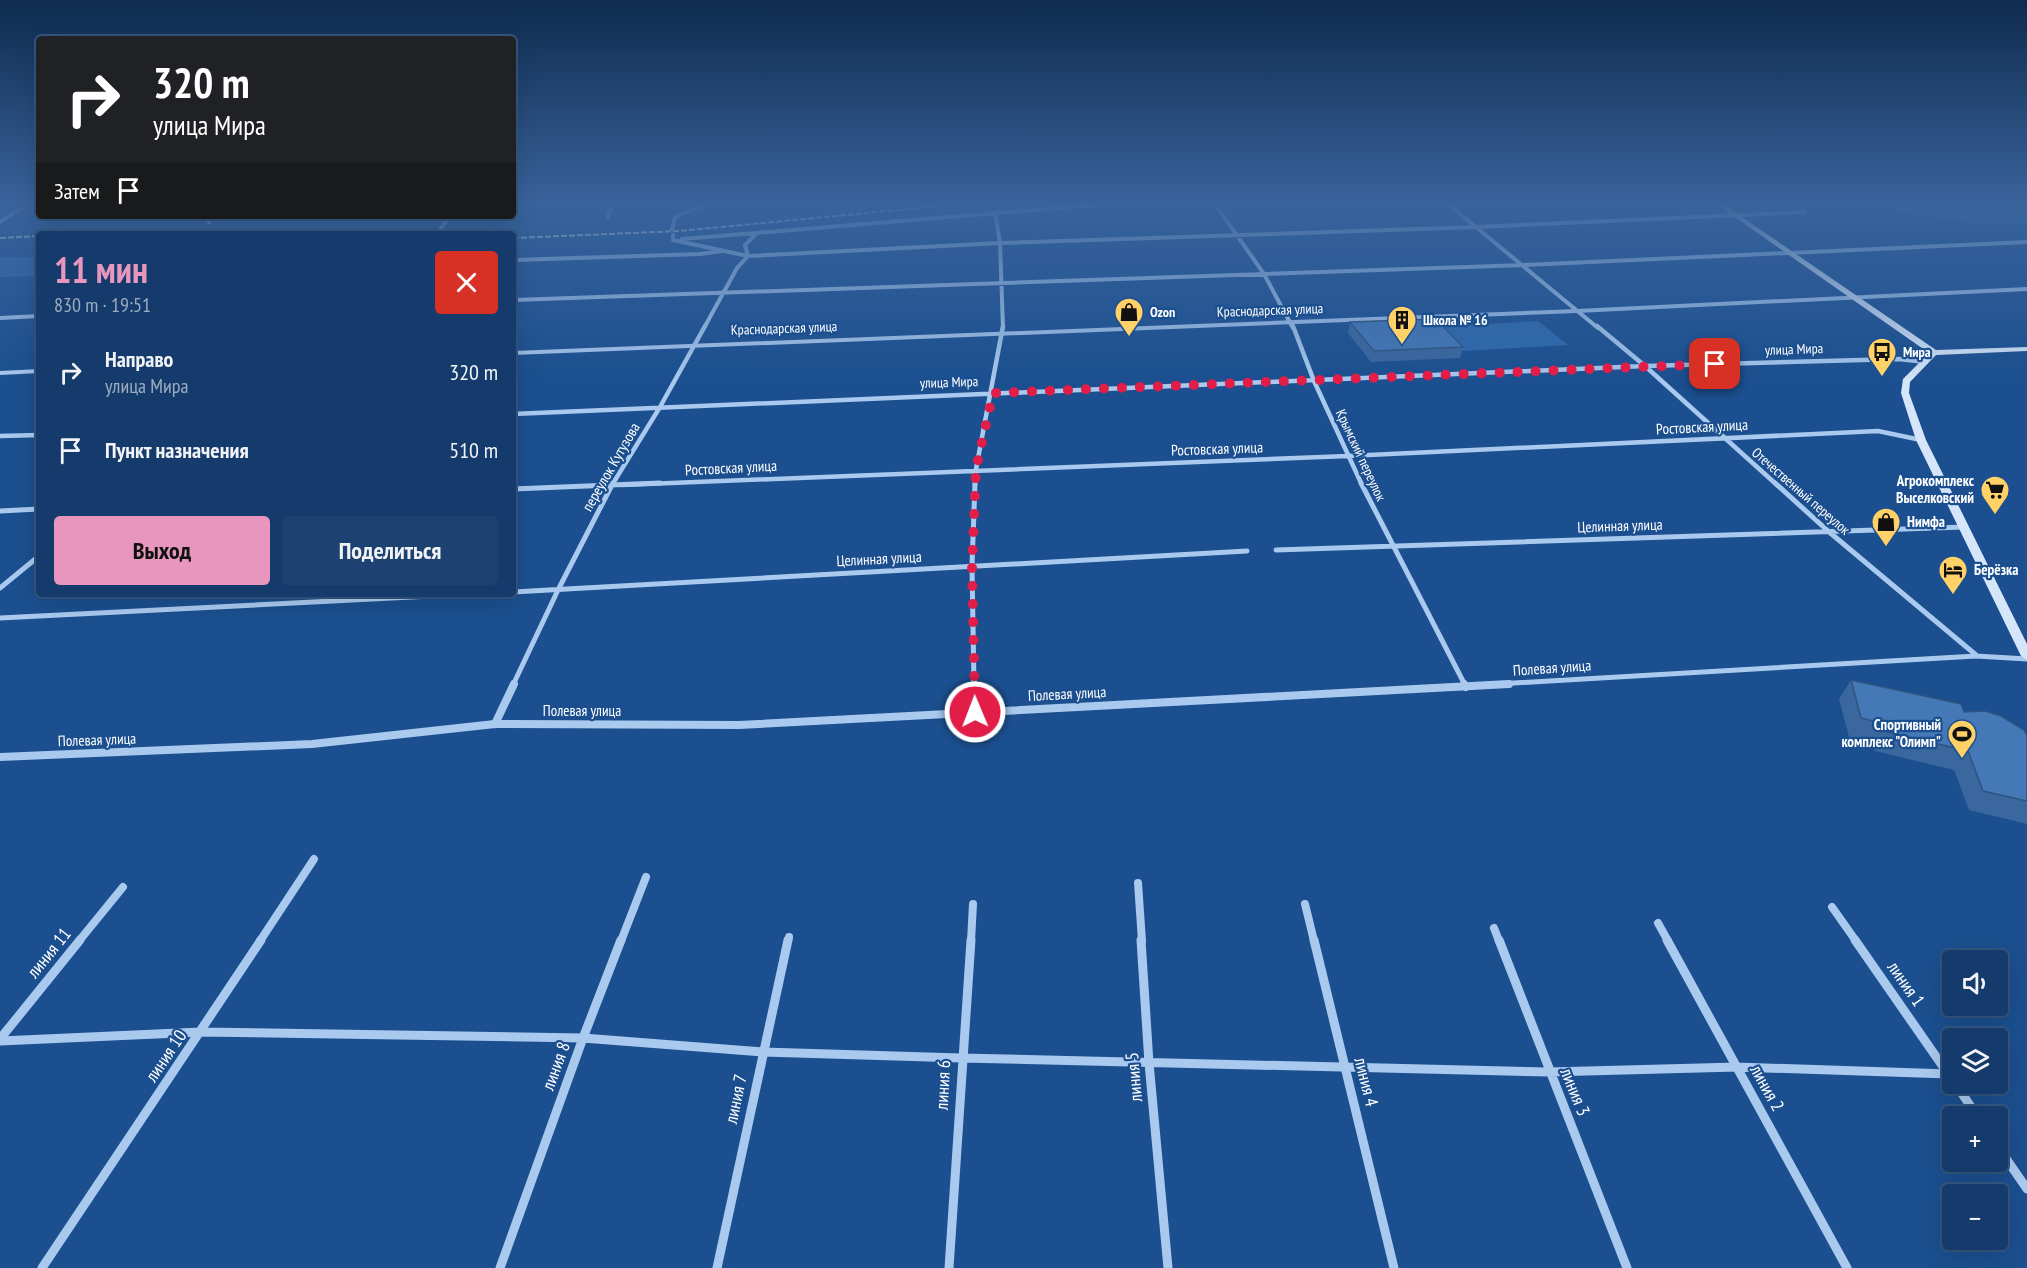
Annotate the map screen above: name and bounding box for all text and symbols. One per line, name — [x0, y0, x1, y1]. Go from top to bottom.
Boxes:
text: 320 m — [153, 55, 250, 110]
icon: right — [54, 60, 132, 138]
text: улица Мира — [153, 108, 266, 142]
icon: arrive — [112, 174, 145, 207]
text: Затем — [54, 177, 100, 205]
text: 11 мин — [54, 246, 148, 293]
button: close — [435, 251, 498, 314]
text: 830 m · 19:51 — [54, 292, 151, 318]
shop icon: Ozon — [1113, 296, 1145, 338]
street label: Краснодарская улица — [1216, 299, 1324, 321]
place label: Ozon — [1150, 303, 1175, 321]
building icon: Школа № 16 — [1386, 304, 1418, 346]
place label: Школа № 16 — [1423, 311, 1488, 329]
street label: Краснодарская улица — [730, 317, 838, 339]
bus stop icon: Мира — [1866, 336, 1898, 378]
pin — [1689, 338, 1740, 389]
street label: улица Мира — [1764, 339, 1824, 359]
place label: Мира — [1903, 343, 1931, 361]
text: Направо — [105, 345, 173, 373]
icon: arrive — [1698, 347, 1731, 380]
icon: right — [54, 356, 87, 389]
text: 320 m — [449, 358, 498, 386]
street label: улица Мира — [919, 372, 979, 392]
text: улица Мира — [105, 373, 188, 399]
street label: Крымский переулок — [1332, 406, 1390, 504]
street label: Ростовская улица — [1656, 415, 1748, 438]
street label: переулок Кутузова — [577, 419, 644, 515]
icon: arrive — [54, 434, 87, 467]
text: Пункт назначения — [105, 436, 249, 464]
text: 510 m — [449, 436, 498, 464]
street label: Ростовская улица — [1171, 437, 1263, 460]
street label: Отечественный переулок — [1748, 443, 1854, 539]
street label: Ростовская улица — [685, 456, 777, 479]
place label: Агрокомплекс Выселковский — [1896, 471, 1975, 507]
supermarket icon: Агрокомплекс Выселковский — [1979, 474, 2011, 516]
shop icon: Нимфа — [1870, 506, 1902, 548]
place label: Нимфа — [1907, 512, 1945, 531]
street label: Целинная улица — [1577, 515, 1663, 536]
button: Выход — [54, 516, 270, 585]
button: Поделиться — [282, 516, 498, 585]
street label: Целинная улица — [836, 547, 922, 570]
hotel icon: Берёзка — [1937, 554, 1969, 596]
place label: Берёзка — [1974, 560, 2018, 579]
street label: Полевая улица — [1512, 655, 1592, 680]
position arrow — [943, 680, 1007, 744]
street label: Полевая улица — [1027, 682, 1107, 705]
street label: Полевая улица — [543, 701, 621, 720]
place label: Спортивный комплекс "Олимп" — [1841, 715, 1941, 751]
sports icon: Спортивный комплекс "Олимп" — [1946, 718, 1978, 760]
street label: Полевая улица — [57, 729, 136, 750]
street label: линия 11 — [21, 923, 76, 983]
map controls — [1942, 950, 2008, 1250]
button: sound — [1942, 950, 2008, 1016]
street label: линия 1 — [1882, 956, 1930, 1011]
street label: линия 10 — [139, 1025, 191, 1087]
button: layers — [1942, 1028, 2008, 1094]
street label: линия 8 — [536, 1038, 575, 1094]
street label: линия 5 — [1120, 1051, 1147, 1104]
street label: линия 4 — [1349, 1054, 1384, 1109]
street label: линия 6 — [930, 1059, 955, 1111]
street label: линия 2 — [1745, 1060, 1790, 1115]
street label: линия 3 — [1555, 1063, 1595, 1119]
street label: линия 7 — [719, 1072, 752, 1127]
button: + — [1942, 1106, 2008, 1172]
button: − — [1942, 1184, 2008, 1250]

